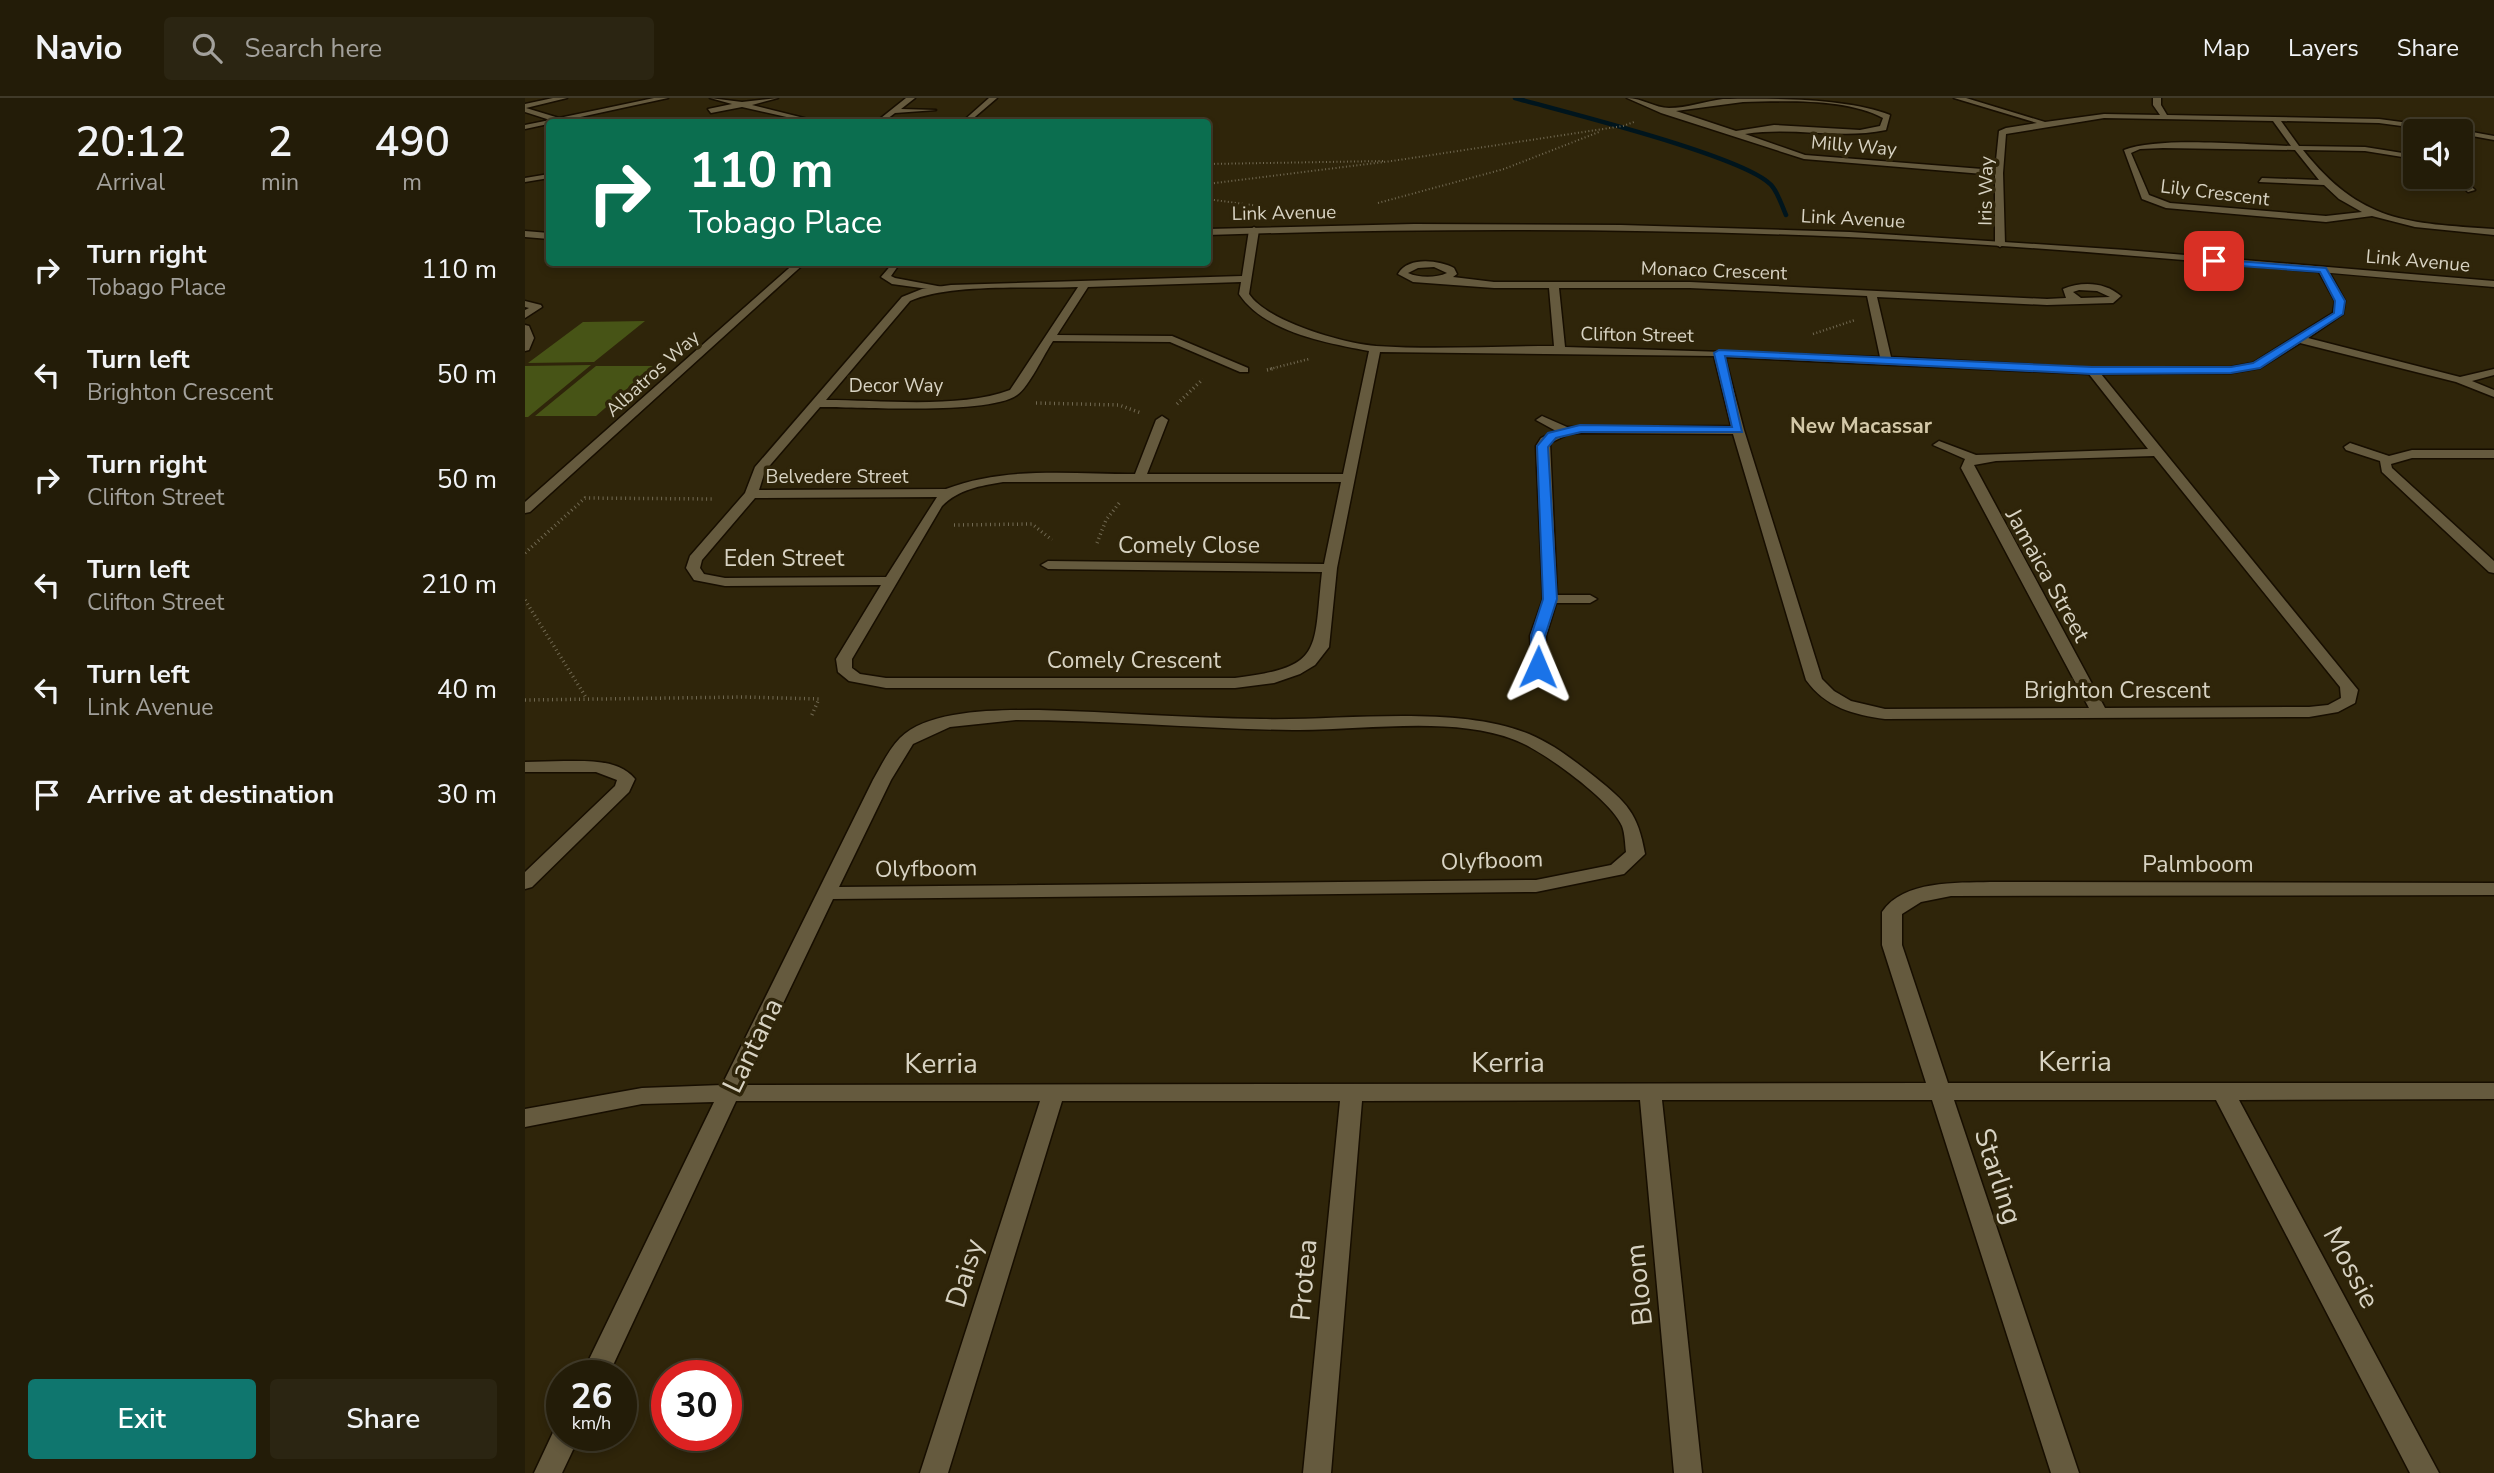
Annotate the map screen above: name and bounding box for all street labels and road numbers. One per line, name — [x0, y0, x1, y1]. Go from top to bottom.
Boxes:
street label: Milly Way — [1810, 129, 1898, 163]
street label: Iris Way — [1972, 156, 2000, 226]
street label: Lily Crescent — [2159, 173, 2271, 213]
street label: Link Avenue — [1232, 199, 1337, 227]
street label: Link Avenue — [1800, 203, 1906, 235]
street label: Link Avenue — [2365, 243, 2471, 279]
street label: Monaco Crescent — [1640, 255, 1788, 287]
street label: Clifton Street — [1580, 321, 1694, 349]
street label: Albatros Way — [600, 324, 705, 423]
street label: Decor Way — [849, 373, 944, 399]
street label: Belvedere Street — [766, 464, 909, 490]
street label: Jamaica Street — [1998, 502, 2098, 648]
street label: Comely Close — [1118, 530, 1260, 561]
street label: Eden Street — [724, 543, 845, 574]
street label: Comely Crescent — [1047, 645, 1222, 676]
street label: Brighton Crescent — [2024, 675, 2211, 706]
street label: Olyfboom — [1440, 843, 1544, 878]
street label: Palmboom — [2142, 849, 2254, 880]
street label: Olyfboom — [874, 852, 978, 885]
street label: Lantana — [714, 992, 792, 1099]
street label: Kerria — [2038, 1043, 2112, 1081]
street label: Kerria — [1471, 1044, 1545, 1082]
street label: Kerria — [904, 1045, 978, 1083]
street label: Starling — [1965, 1123, 2031, 1229]
street label: Mossie — [2314, 1220, 2389, 1315]
street label: Daisy — [937, 1234, 993, 1312]
street label: Protea — [1281, 1238, 1327, 1323]
street label: Bloom — [1616, 1242, 1662, 1328]

